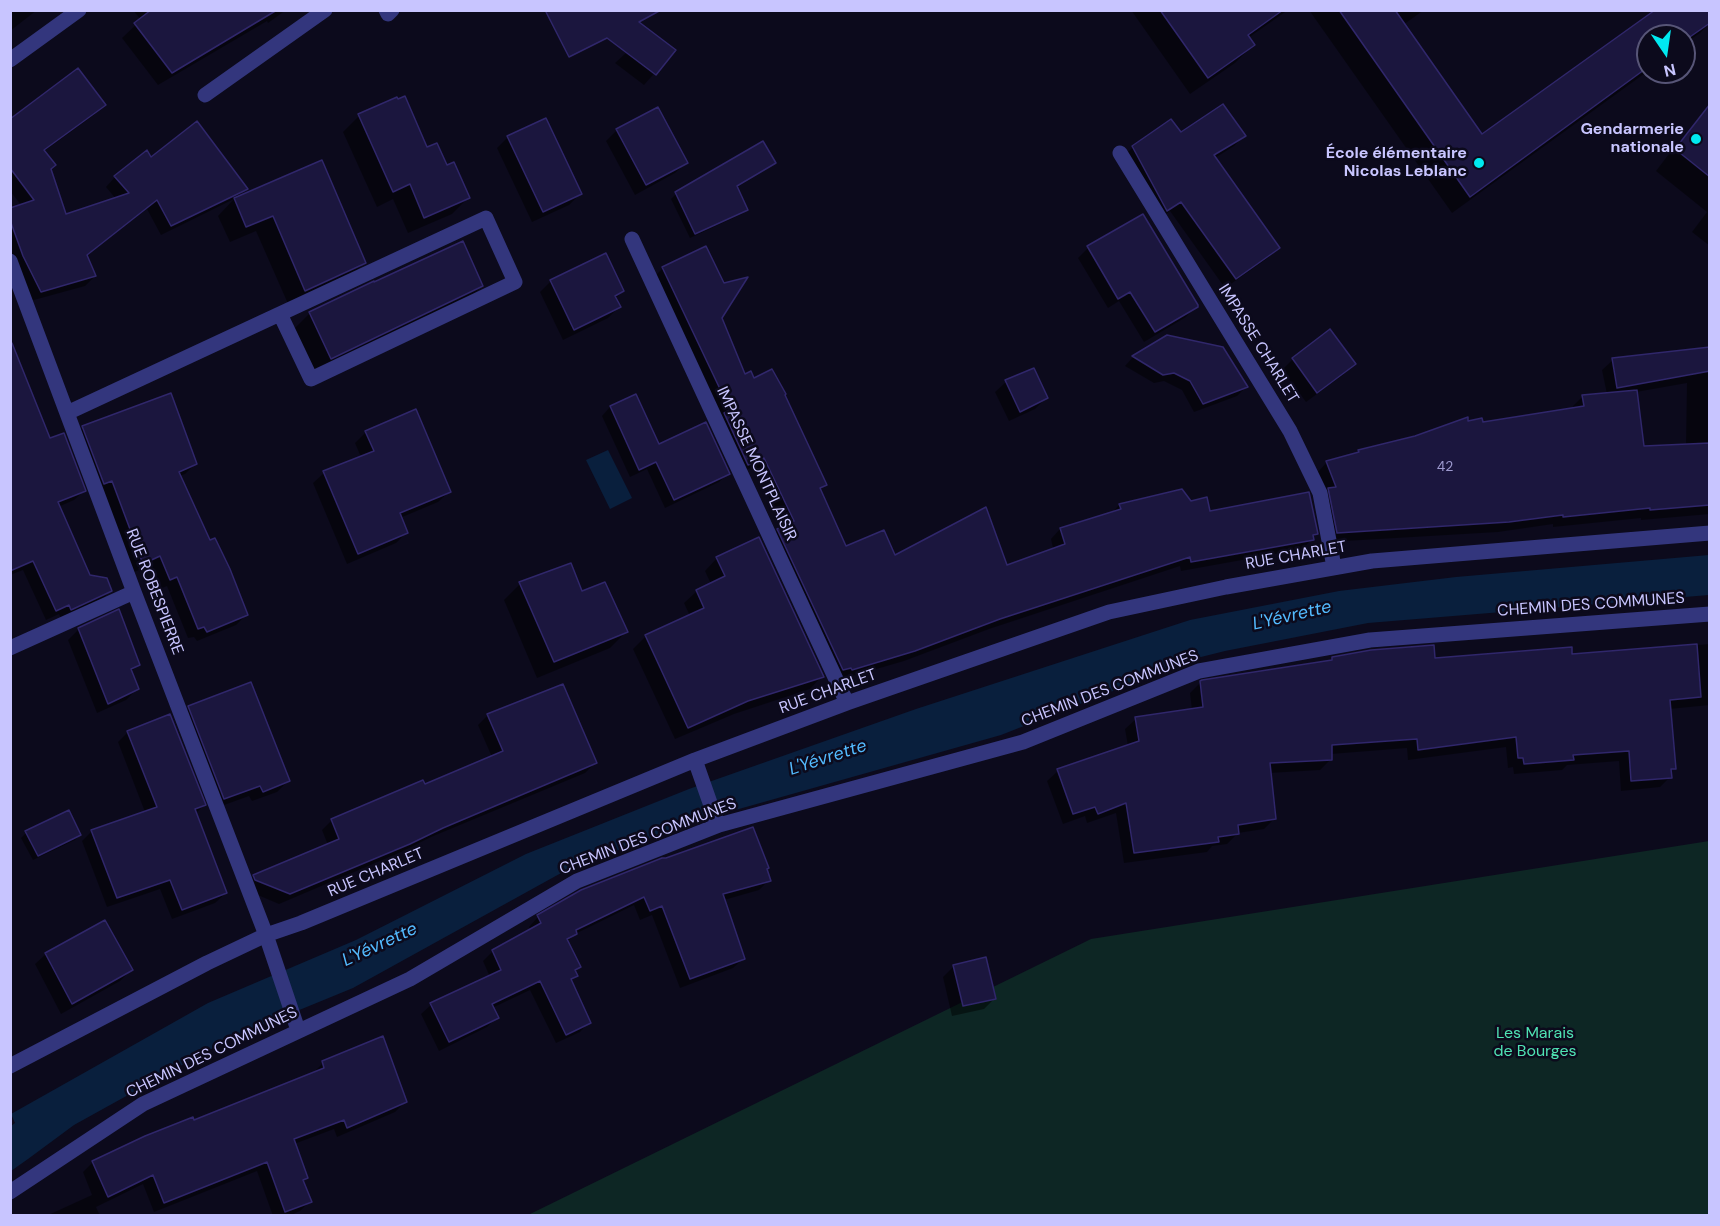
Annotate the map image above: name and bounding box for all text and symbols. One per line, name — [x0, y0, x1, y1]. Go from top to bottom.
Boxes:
north arrow — [1636, 24, 1696, 84]
text: N — [1662, 59, 1678, 82]
place label: Gendarmerie nationale — [1580, 120, 1684, 158]
marker: Gendarmerie nationale — [1689, 132, 1703, 146]
place label: École élémentaire Nicolas Leblanc — [1326, 144, 1467, 182]
marker: École élémentaire Nicolas Leblanc — [1472, 156, 1486, 170]
street label: IMPASSE CHARLET — [1214, 281, 1302, 407]
street label: IMPASSE MONTPLAISIR — [712, 384, 800, 544]
house number: 42 — [1437, 459, 1453, 475]
street label: RUE ROBESPIERRE — [121, 526, 187, 658]
street label: RUE CHARLET — [1244, 538, 1348, 574]
street label: CHEMIN DES COMMUNES — [1496, 589, 1686, 621]
water label: L'Yévrette — [1250, 596, 1334, 636]
street label: CHEMIN DES COMMUNES — [1019, 646, 1201, 732]
street label: RUE CHARLET — [777, 665, 879, 719]
water label: L'Yévrette — [786, 735, 870, 781]
street label: CHEMIN DES COMMUNES — [557, 794, 739, 880]
street label: RUE CHARLET — [325, 844, 427, 902]
water label: L'Yévrette — [339, 918, 421, 972]
street label: CHEMIN DES COMMUNES — [123, 1003, 301, 1103]
park label: Les Marais de Bourges — [1493, 1024, 1577, 1062]

